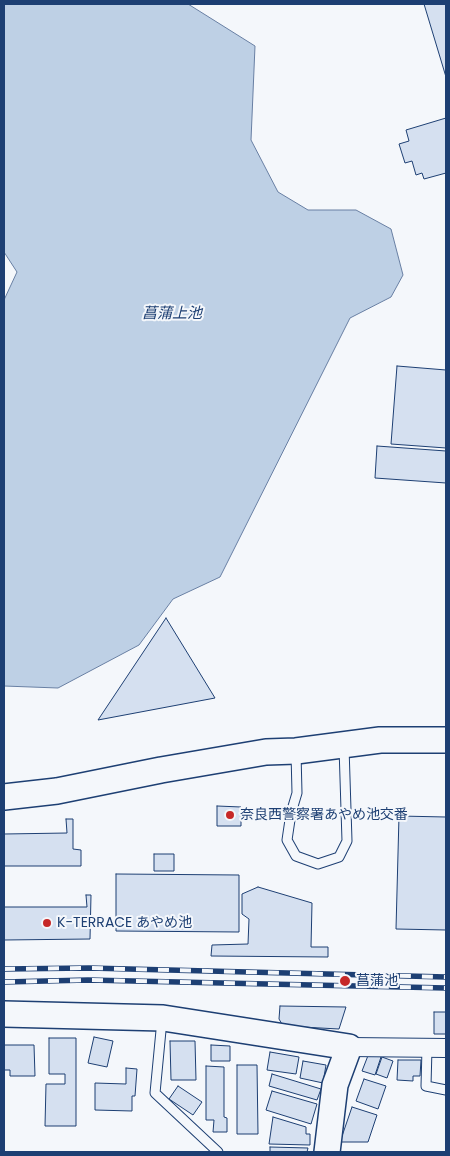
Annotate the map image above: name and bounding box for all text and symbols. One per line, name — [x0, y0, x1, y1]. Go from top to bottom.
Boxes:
water label: 菖蒲上池 — [142, 305, 202, 323]
place label: 奈良西警察署あやめ池交番 — [240, 807, 408, 823]
marker: 奈良西警察署あやめ池交番 — [224, 809, 236, 821]
place label: K-TERRACE あやめ池 — [57, 915, 192, 931]
marker: K-TERRACE あやめ池 — [41, 917, 53, 929]
place label: 菖蒲池 — [356, 973, 398, 989]
marker: 菖蒲池 — [338, 974, 352, 988]

